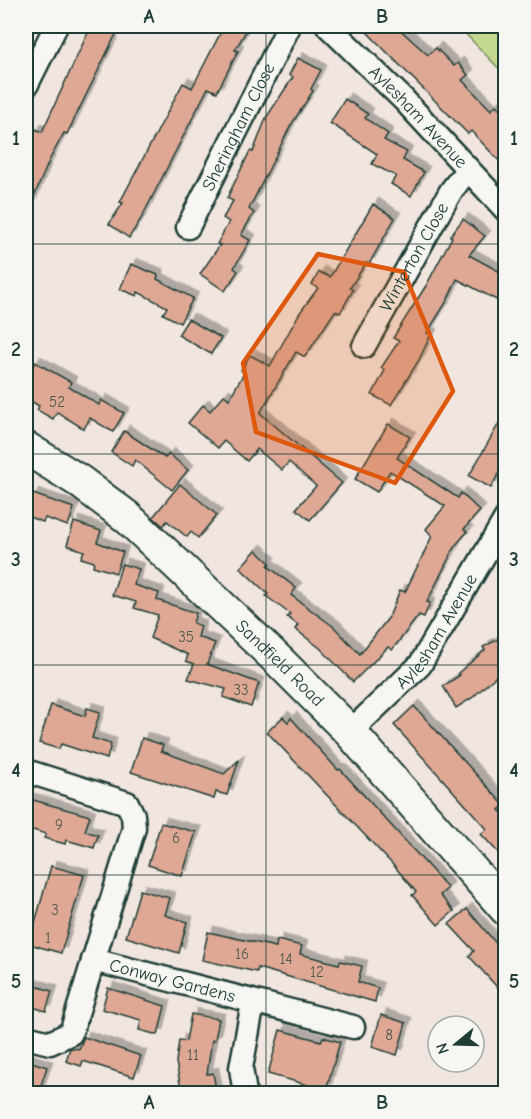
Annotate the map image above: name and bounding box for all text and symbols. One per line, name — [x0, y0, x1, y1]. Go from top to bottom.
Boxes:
text: A — [143, 5, 155, 28]
text: B — [376, 5, 388, 28]
street label: Sheringham Close — [198, 60, 280, 194]
street label: Aylesham Avenue — [364, 61, 472, 173]
text: 1 — [12, 127, 20, 150]
text: 1 — [510, 127, 518, 150]
street label: Winterton Close — [375, 199, 453, 315]
text: 2 — [11, 338, 21, 361]
text: 2 — [509, 338, 519, 361]
house number: 52 — [49, 393, 65, 411]
text: 3 — [11, 548, 21, 571]
text: 3 — [509, 548, 519, 571]
street label: Aylesham Avenue — [392, 570, 482, 694]
street label: Sandfield Road — [231, 616, 328, 711]
house number: 35 — [178, 628, 194, 646]
house number: 33 — [233, 681, 249, 699]
text: 4 — [11, 759, 21, 782]
text: 4 — [509, 759, 519, 782]
house number: 9 — [55, 816, 63, 834]
house number: 6 — [172, 829, 180, 847]
house number: 3 — [51, 901, 59, 919]
house number: 1 — [45, 929, 51, 947]
house number: 16 — [235, 945, 249, 963]
house number: 14 — [279, 950, 293, 968]
street label: Conway Gardens — [107, 955, 237, 1007]
house number: 12 — [310, 963, 324, 981]
text: 5 — [11, 970, 21, 993]
text: 5 — [509, 970, 519, 993]
north arrow — [426, 1014, 486, 1074]
house number: 8 — [385, 1026, 393, 1044]
text: N — [433, 1041, 453, 1056]
house number: 11 — [187, 1046, 199, 1064]
text: A — [143, 1091, 155, 1114]
text: B — [376, 1091, 388, 1114]

